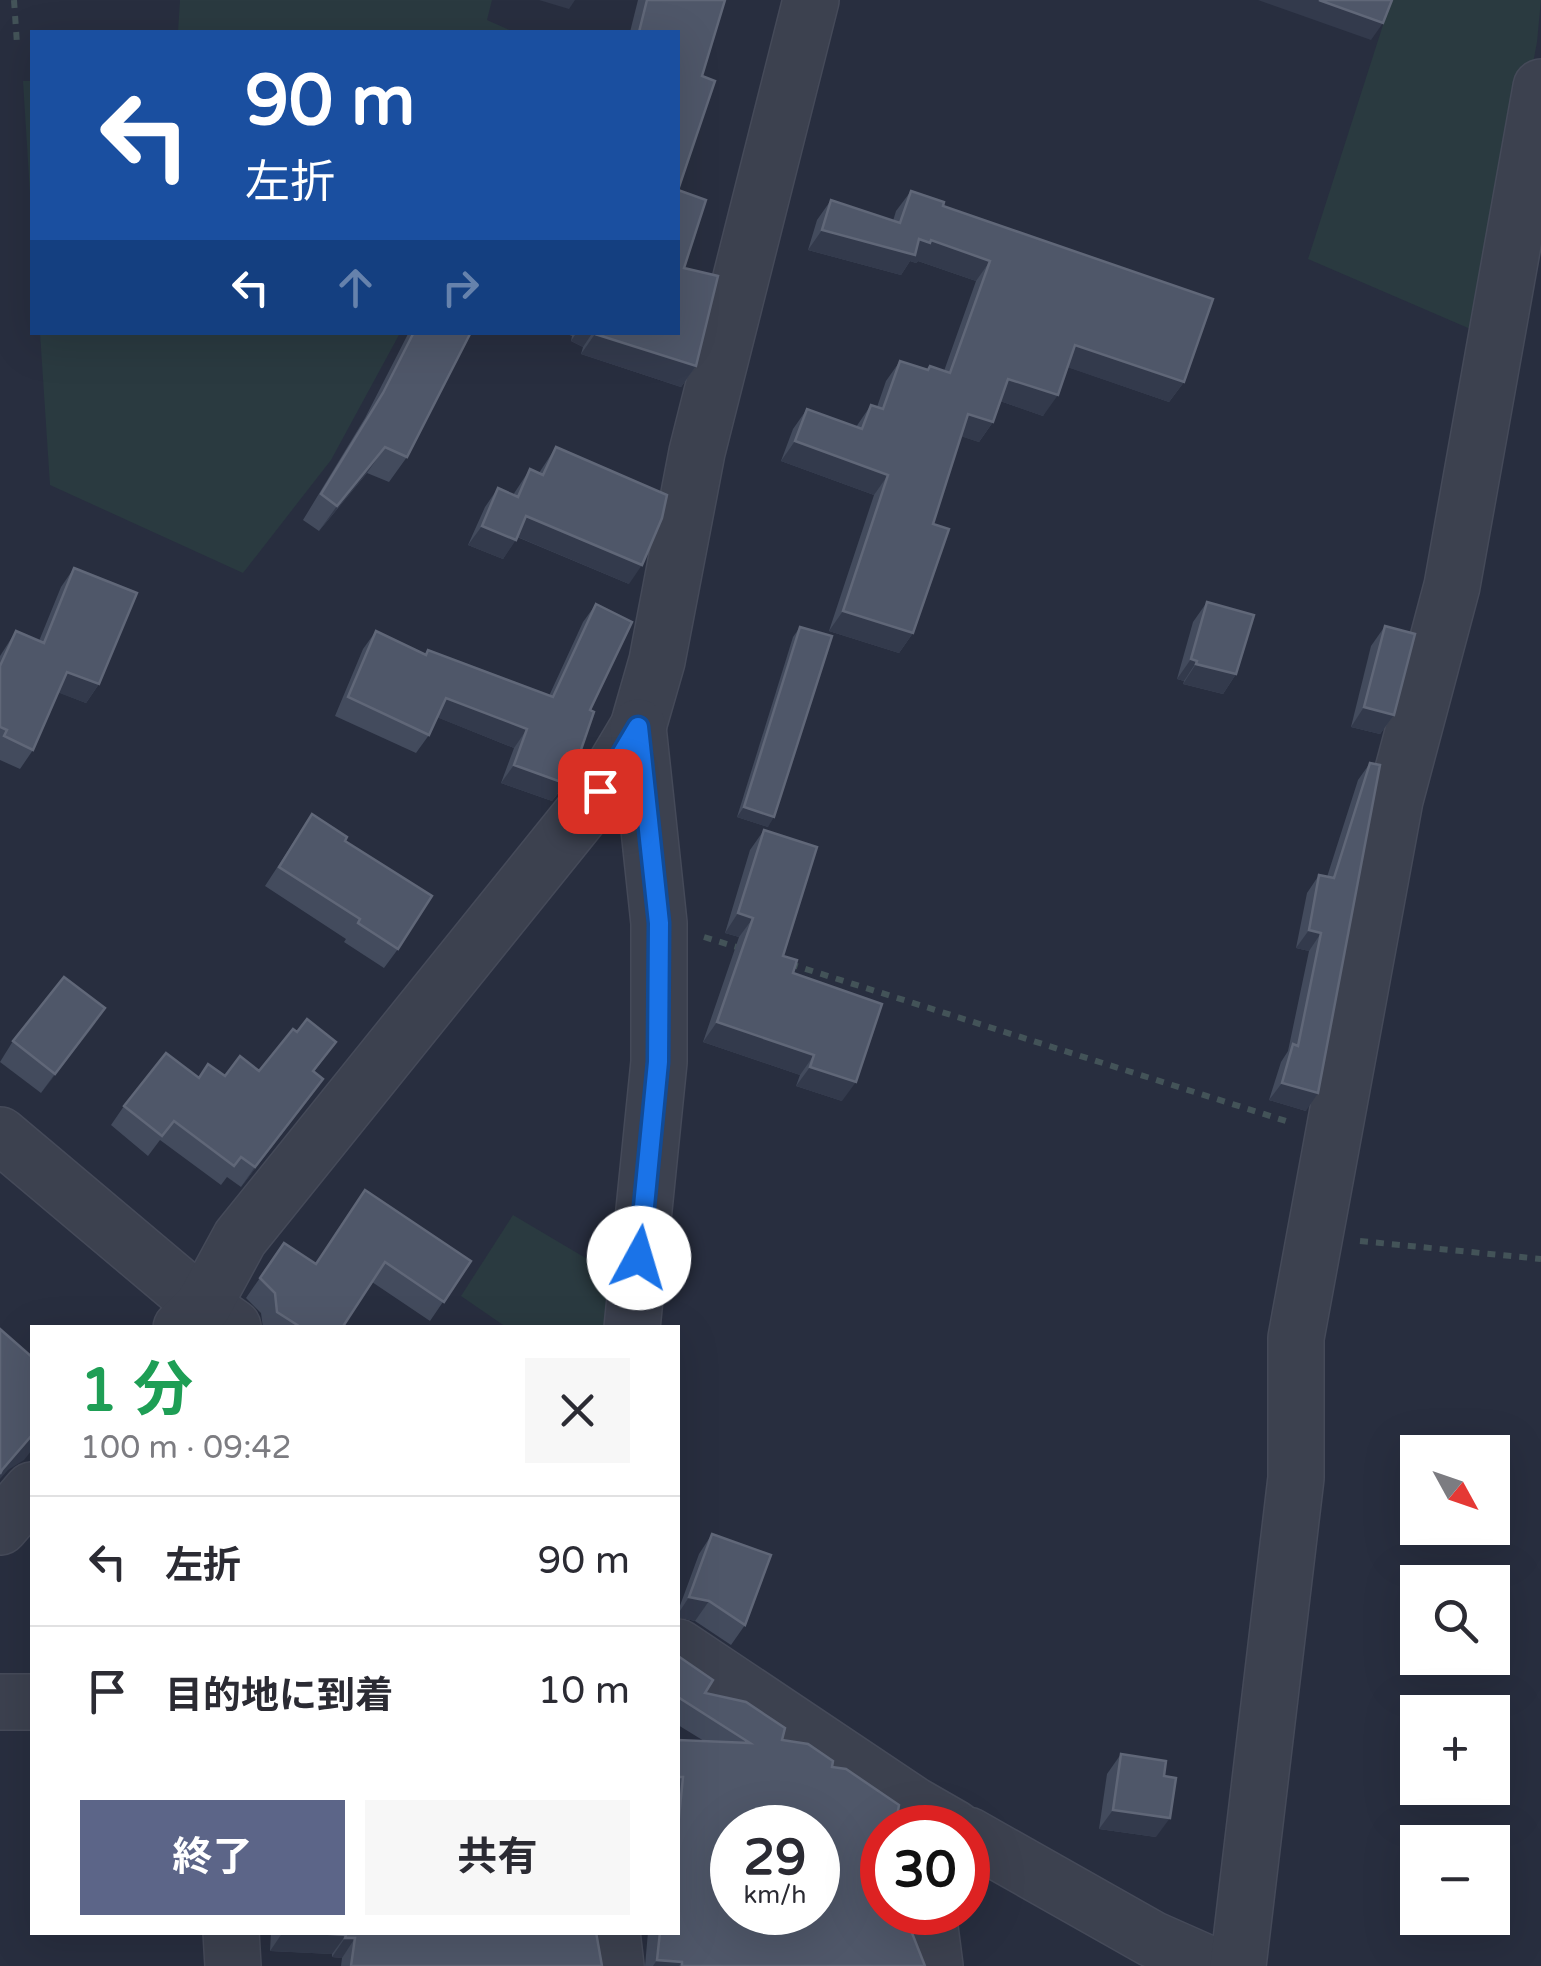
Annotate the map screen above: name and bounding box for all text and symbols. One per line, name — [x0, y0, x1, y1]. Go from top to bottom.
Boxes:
text: 90 m — [245, 60, 415, 144]
icon: left — [80, 70, 210, 200]
text: 左折 — [245, 156, 335, 210]
icon: left — [223, 260, 278, 315]
icon: ahead — [328, 260, 383, 315]
icon: right — [433, 260, 488, 315]
pin — [558, 749, 643, 834]
icon: arrive — [573, 764, 628, 819]
position arrow — [587, 1206, 691, 1310]
text: 1 分 — [80, 1355, 193, 1427]
button: close — [525, 1358, 630, 1463]
text: 100 m · 09:42 — [80, 1429, 292, 1467]
north arrow — [1400, 1435, 1510, 1545]
map controls — [1400, 1435, 1510, 1935]
icon: left — [80, 1534, 135, 1589]
text: 90 m — [538, 1538, 630, 1584]
text: 左折 — [165, 1543, 241, 1589]
button: search — [1400, 1565, 1510, 1675]
icon: arrive — [80, 1664, 135, 1719]
text: 10 m — [538, 1668, 630, 1714]
text: 目的地に到着 — [165, 1673, 393, 1719]
button: + — [1400, 1695, 1510, 1805]
button: 終了 — [80, 1800, 345, 1915]
button: 共有 — [365, 1800, 630, 1915]
speed limit sign: 30 — [860, 1805, 990, 1935]
button: − — [1400, 1825, 1510, 1935]
text: 29 — [744, 1828, 806, 1888]
text: km/h — [744, 1880, 806, 1910]

